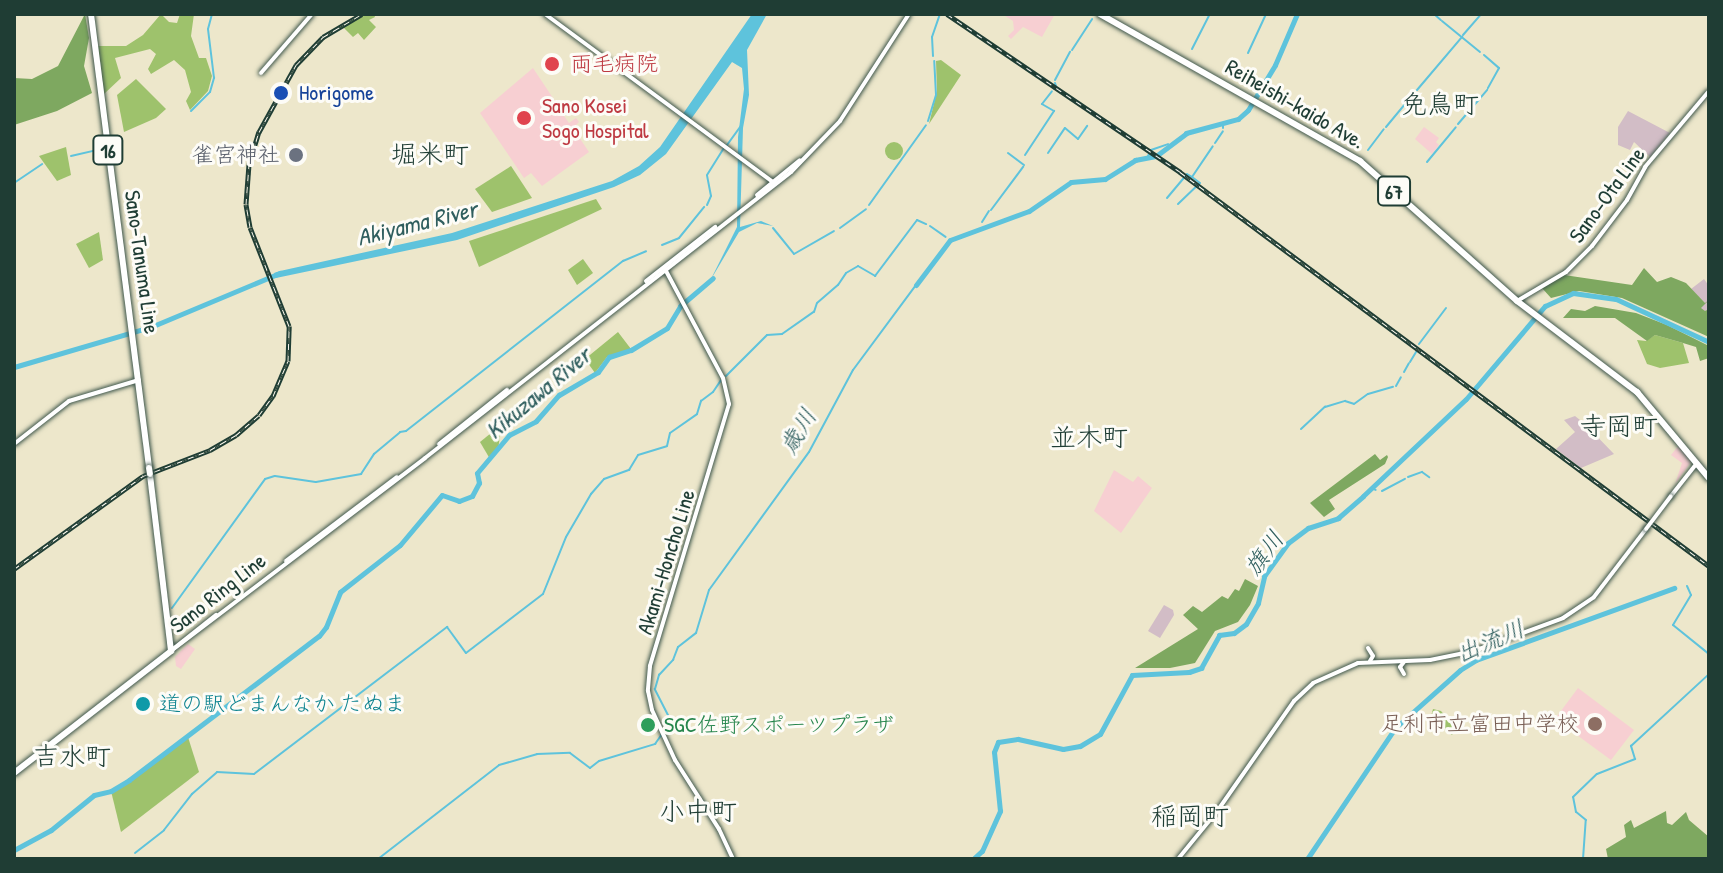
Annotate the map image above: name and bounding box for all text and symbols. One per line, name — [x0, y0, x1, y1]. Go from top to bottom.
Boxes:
place label: 両毛病院 — [570, 51, 658, 77]
marker: 両毛病院 — [541, 53, 563, 75]
street label: Reiheishi-kaido Ave. — [1221, 53, 1369, 155]
place label: Horigome — [299, 80, 374, 106]
marker: Horigome — [270, 82, 292, 104]
district label: 免鳥町 — [1401, 88, 1479, 120]
place label: Sano Kosei Sogo Hospital — [542, 92, 649, 144]
marker: Sano Kosei Sogo Hospital — [513, 107, 535, 129]
road number: 16 — [92, 134, 124, 166]
district label: 堀米町 — [391, 138, 469, 170]
place label: 雀宮神社 — [192, 142, 280, 168]
street label: Sano-Ota Line — [1563, 142, 1651, 248]
marker: 雀宮神社 — [287, 146, 305, 164]
road number: 67 — [1376, 175, 1412, 207]
street label: Sano-Tanuma Line — [119, 189, 165, 335]
water label: Akiyama River — [354, 194, 480, 252]
water label: Kikuzawa River — [480, 341, 596, 445]
water label: 歳川 — [773, 403, 823, 459]
district label: 寺岡町 — [1580, 410, 1658, 442]
district label: 並木町 — [1050, 421, 1128, 453]
street label: Akami-Honcho Line — [631, 486, 701, 638]
water label: 旗川 — [1238, 525, 1290, 581]
street label: Sano Ring Line — [165, 547, 271, 639]
water label: 出流川 — [1451, 614, 1529, 668]
place label: 道の駅どまんなか たぬま — [159, 691, 406, 717]
marker: 道の駅どまんなか たぬま — [134, 695, 152, 713]
place label: 足利市立富田中学校 — [1381, 711, 1579, 737]
place label: SGC佐野スポーツプラザ — [664, 712, 895, 738]
marker: 足利市立富田中学校 — [1586, 715, 1604, 733]
marker: SGC佐野スポーツプラザ — [639, 716, 657, 734]
district label: 吉水町 — [33, 740, 111, 772]
district label: 小中町 — [659, 795, 737, 827]
district label: 稲岡町 — [1151, 800, 1229, 832]

